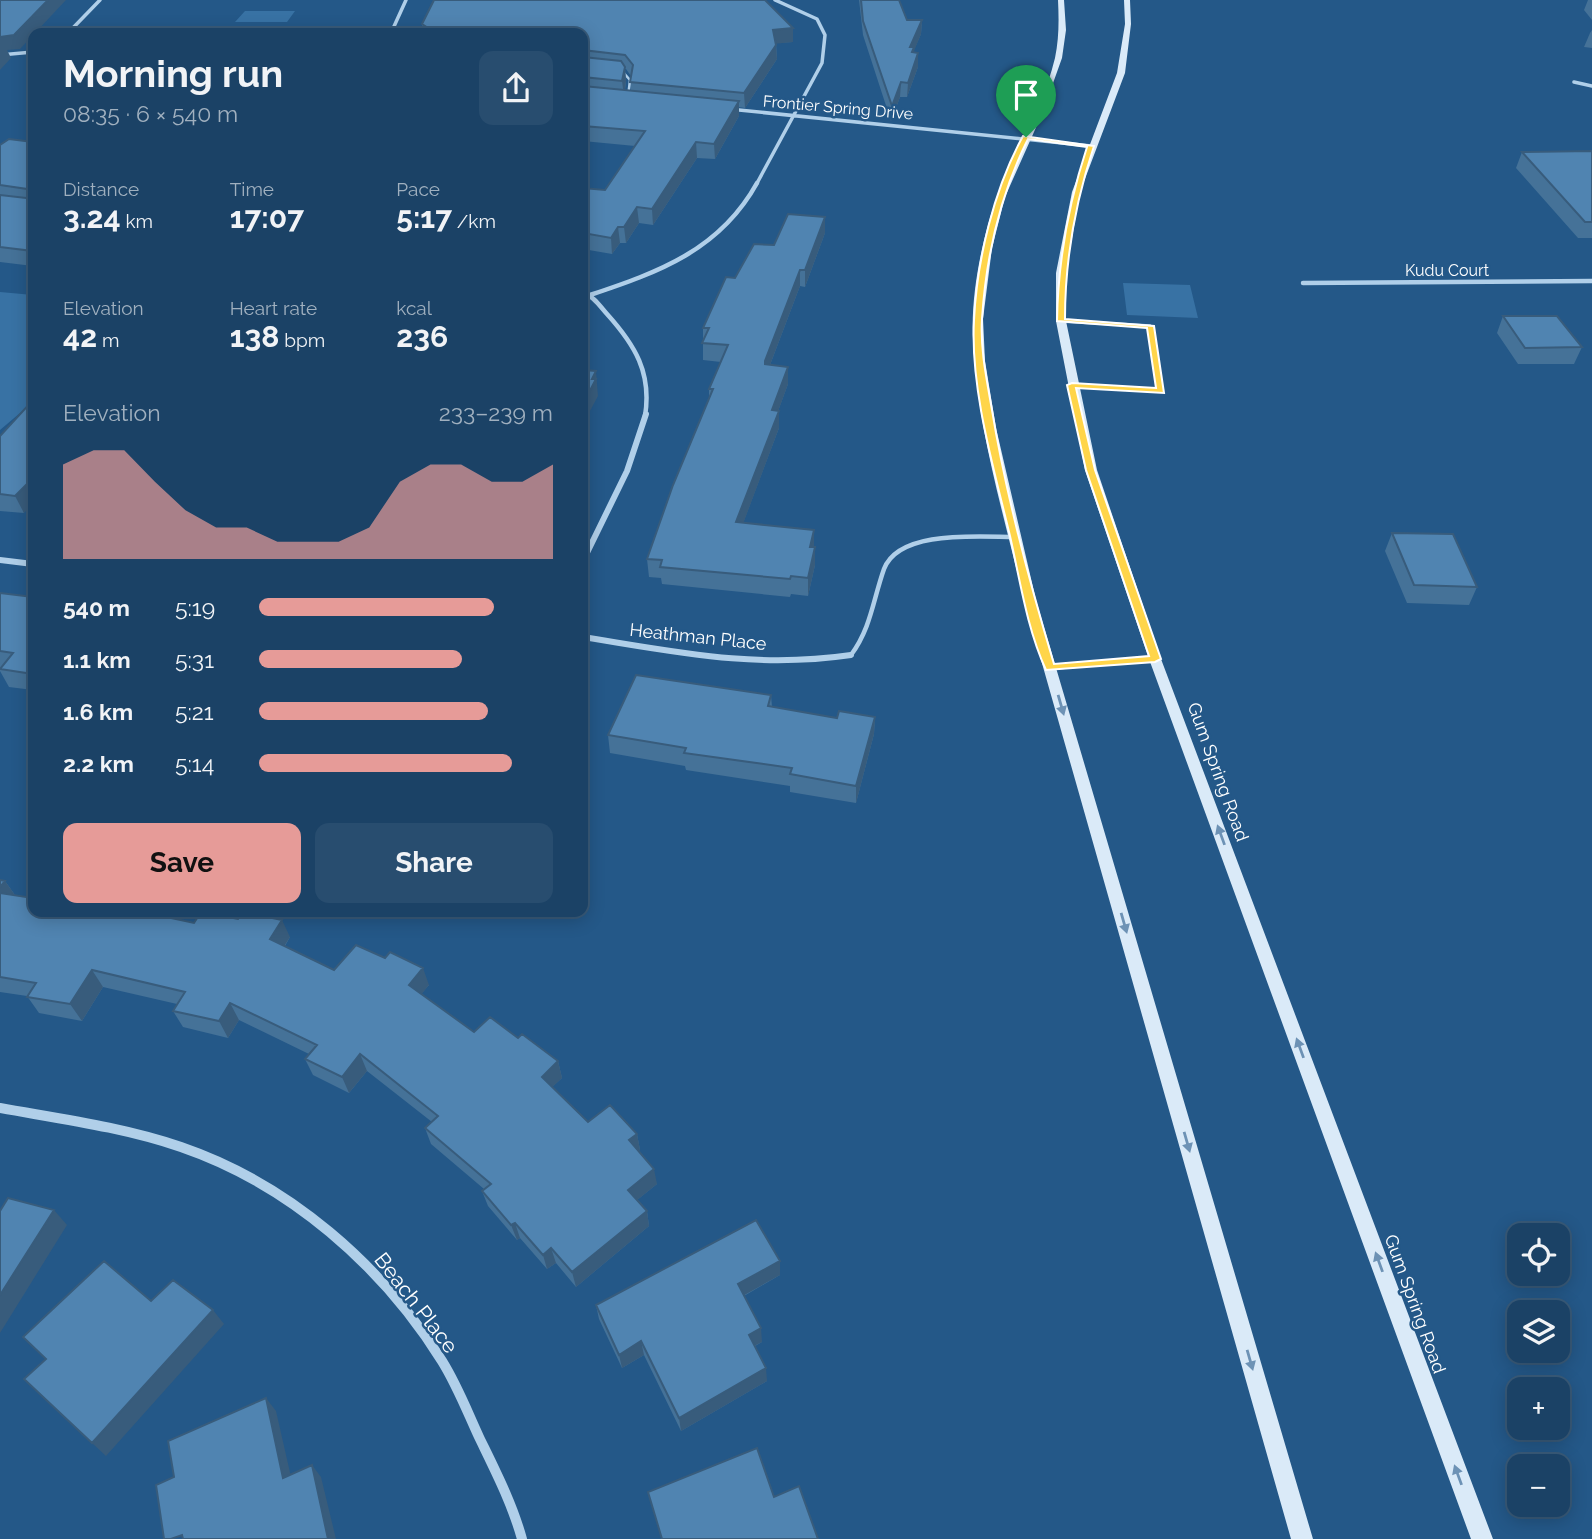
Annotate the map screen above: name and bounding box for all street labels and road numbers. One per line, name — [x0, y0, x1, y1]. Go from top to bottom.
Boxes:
street label: Frontier Spring Drive — [762, 91, 914, 124]
street label: Kudu Court — [1405, 261, 1490, 280]
street label: Heathman Place — [629, 619, 768, 654]
street label: Gum Spring Road — [1184, 699, 1253, 844]
street label: Gum Spring Road — [1381, 1231, 1450, 1376]
street label: Beach Place — [369, 1247, 463, 1358]

